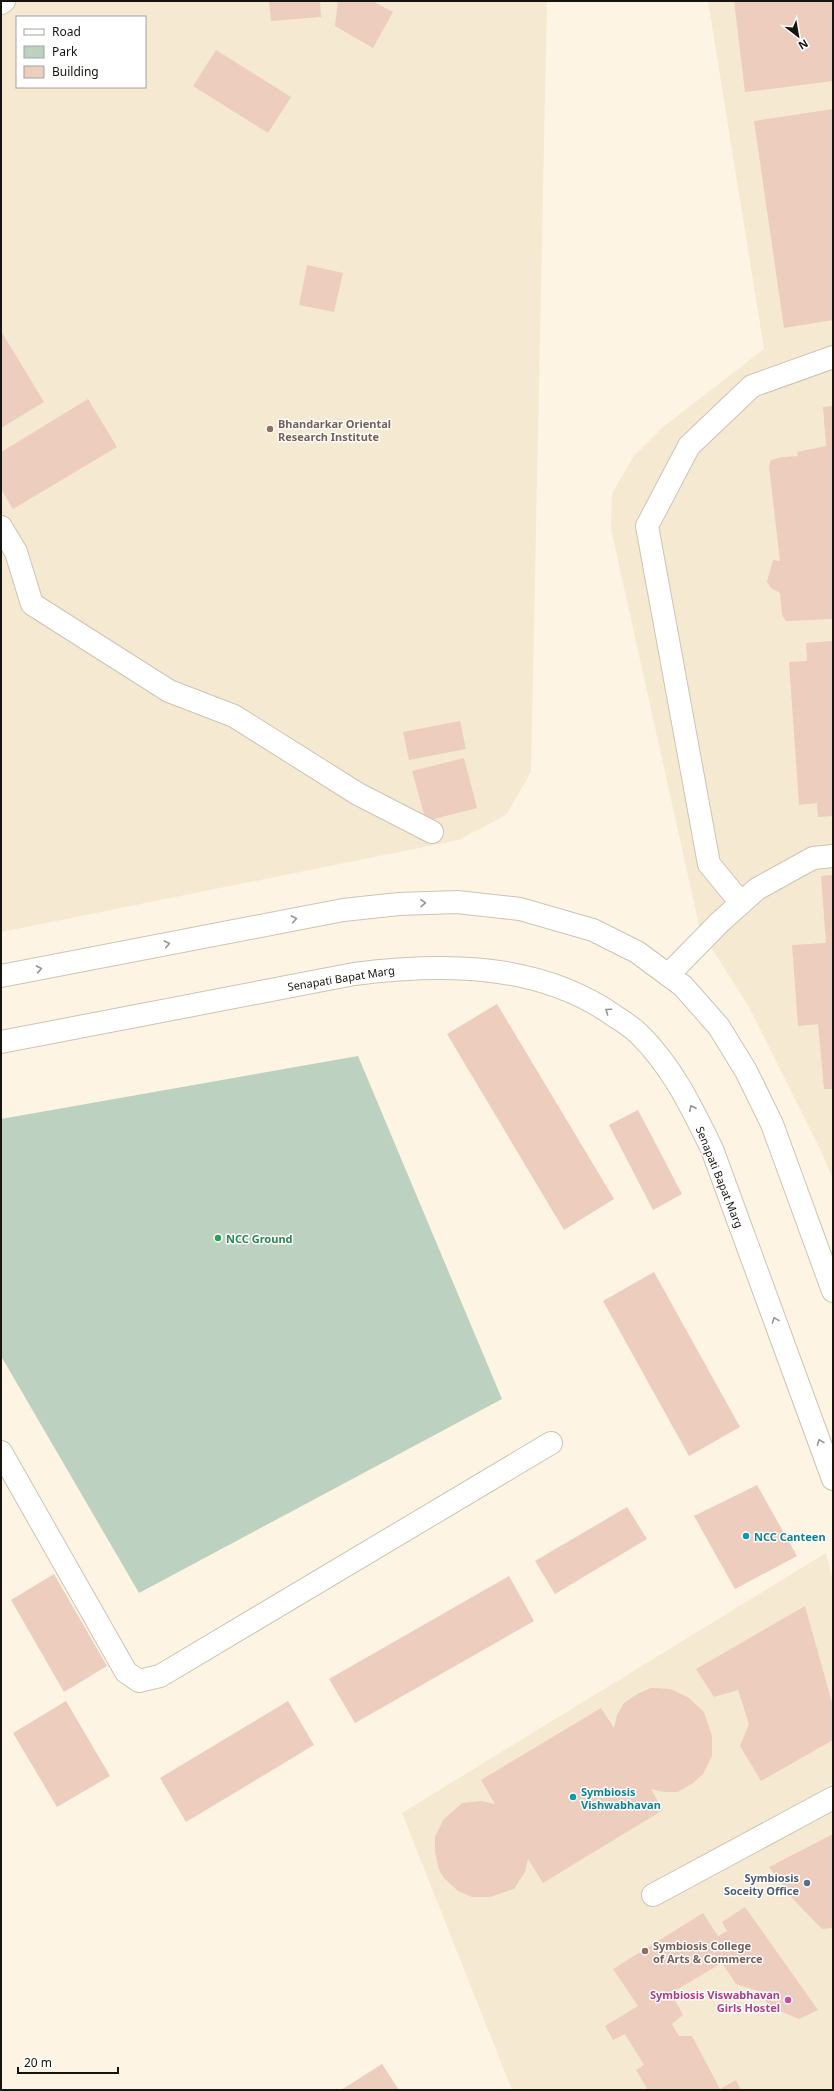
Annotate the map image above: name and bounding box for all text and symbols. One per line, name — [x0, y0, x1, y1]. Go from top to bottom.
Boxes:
legend — [16, 16, 146, 88]
north arrow — [778, 16, 818, 56]
text: Road — [52, 23, 81, 40]
text: N — [796, 36, 811, 54]
text: Park — [52, 43, 78, 60]
text: Building — [52, 63, 99, 80]
place label: Bhandarkar Oriental Research Institute — [278, 416, 391, 444]
marker: Bhandarkar Oriental Research Institute — [265, 424, 275, 434]
one-way arrow — [420, 899, 426, 907]
one-way arrow — [291, 916, 298, 924]
one-way arrow — [164, 941, 170, 949]
street label: Senapati Bapat Marg — [286, 962, 396, 994]
one-way arrow — [36, 965, 42, 974]
one-way arrow — [605, 1008, 612, 1016]
one-way arrow — [689, 1104, 697, 1112]
street label: Senapati Bapat Marg — [693, 1124, 747, 1230]
place label: NCC Ground — [226, 1231, 293, 1246]
marker: NCC Ground — [213, 1233, 223, 1243]
one-way arrow — [771, 1317, 779, 1324]
one-way arrow — [816, 1439, 824, 1446]
place label: NCC Canteen — [754, 1529, 826, 1544]
marker: NCC Canteen — [741, 1531, 751, 1541]
place label: Symbiosis Vishwabhavan — [581, 1784, 661, 1812]
marker: Symbiosis Vishwabhavan — [568, 1792, 578, 1802]
place label: Symbiosis Soceity Office — [724, 1870, 799, 1898]
marker: Symbiosis Soceity Office — [802, 1878, 812, 1888]
place label: Symbiosis College of Arts & Commerce — [653, 1938, 763, 1966]
marker: Symbiosis College of Arts & Commerce — [640, 1946, 650, 1956]
place label: Symbiosis Viswabhavan Girls Hostel — [650, 1987, 780, 2015]
marker: Symbiosis Viswabhavan Girls Hostel — [783, 1995, 793, 2005]
scale bar — [18, 2049, 118, 2075]
text: 20 m — [24, 2054, 52, 2071]

